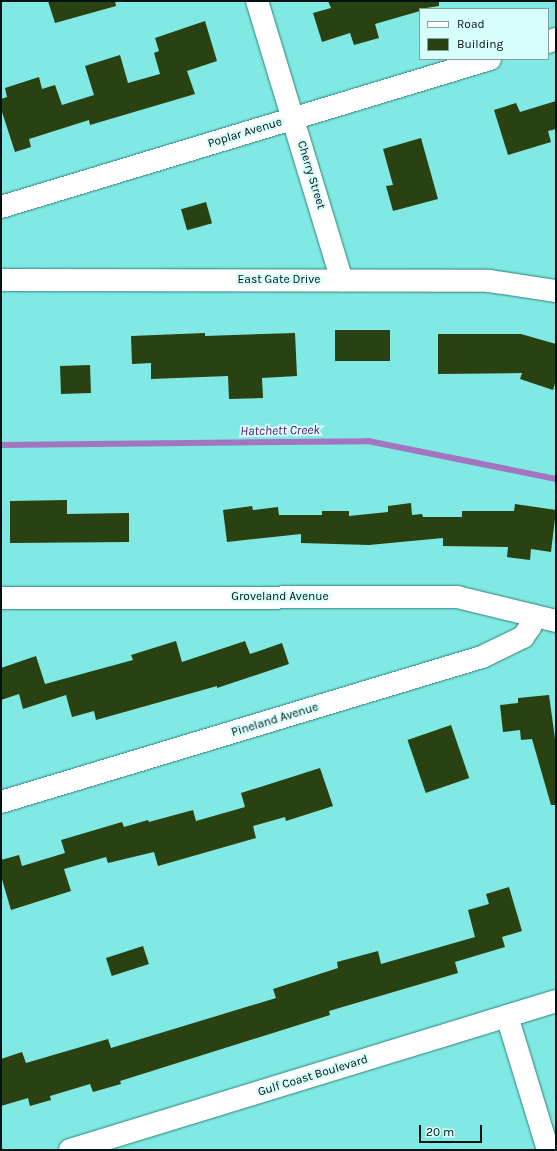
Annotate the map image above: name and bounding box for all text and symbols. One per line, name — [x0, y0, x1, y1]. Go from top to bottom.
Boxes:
legend — [419, 8, 549, 60]
text: Road — [457, 17, 485, 31]
text: Building — [457, 37, 503, 51]
street label: Poplar Avenue — [206, 115, 284, 151]
street label: Cherry Street — [294, 139, 328, 211]
street label: East Gate Drive — [238, 273, 320, 287]
water label: Hatchett Creek — [240, 423, 320, 439]
street label: Groveland Avenue — [231, 590, 329, 604]
street label: Pineland Avenue — [230, 700, 320, 740]
street label: Gulf Coast Boulevard — [256, 1052, 370, 1100]
scale bar — [421, 1117, 484, 1143]
text: 20 m — [426, 1125, 454, 1139]

